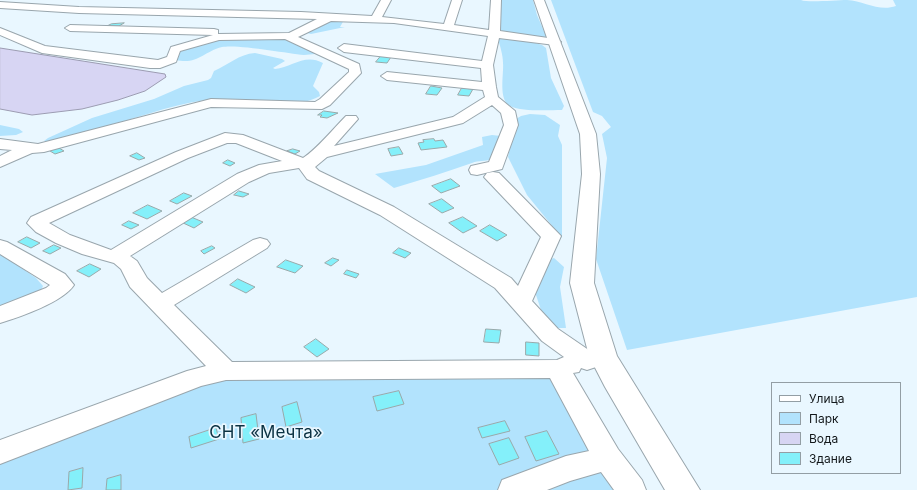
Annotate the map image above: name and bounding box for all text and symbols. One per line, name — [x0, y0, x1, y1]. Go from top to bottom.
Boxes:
legend — [771, 382, 901, 474]
text: Улица — [809, 391, 844, 406]
text: Парк — [809, 411, 839, 426]
park label: СНТ «Мечта» — [209, 423, 323, 443]
text: Вода — [809, 431, 838, 446]
text: Здание — [809, 451, 852, 466]

